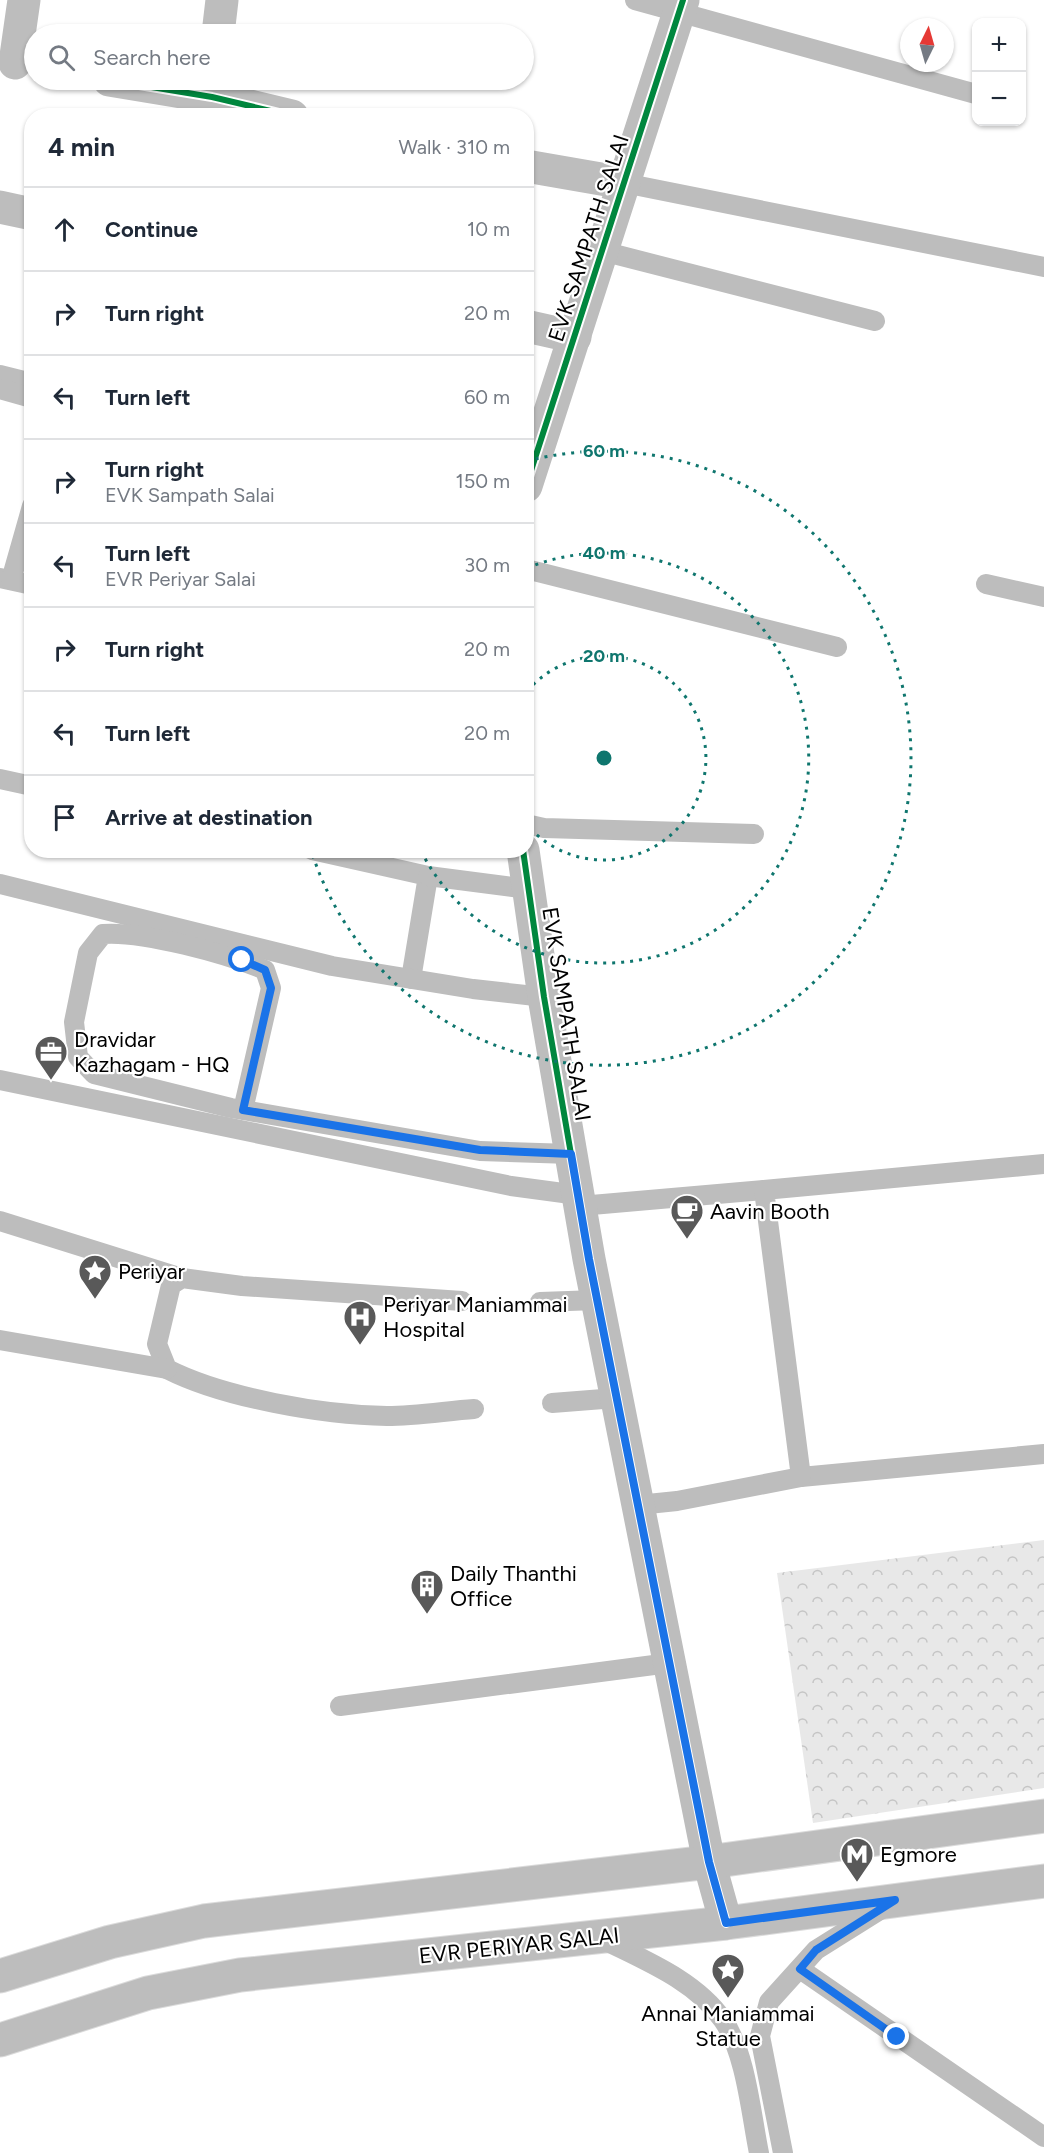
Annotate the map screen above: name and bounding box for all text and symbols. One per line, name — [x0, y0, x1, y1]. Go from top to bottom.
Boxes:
north arrow — [900, 18, 954, 72]
map controls — [972, 18, 1026, 126]
button: + — [972, 18, 1026, 72]
search box — [24, 24, 534, 90]
icon: search — [45, 41, 78, 74]
text: Search here — [93, 44, 211, 71]
button: − — [972, 72, 1026, 126]
text: 4 min — [48, 131, 115, 163]
street label: EVK SAMPATH SALAI — [542, 131, 635, 345]
text: Walk · 310 m — [398, 135, 510, 159]
icon: ahead — [48, 213, 81, 246]
text: Continue — [105, 216, 198, 243]
text: 10 m — [467, 217, 510, 241]
icon: right — [48, 297, 81, 330]
text: Turn right — [105, 300, 204, 327]
text: 20 m — [464, 301, 510, 325]
icon: left — [48, 381, 81, 414]
text: Turn left — [105, 384, 191, 411]
text: 60 m — [464, 385, 510, 409]
text: 60 m — [583, 440, 625, 462]
text: Turn right — [105, 456, 204, 483]
icon: right — [48, 465, 81, 498]
text: 150 m — [455, 469, 510, 493]
text: EVK Sampath Salai — [105, 483, 275, 507]
text: Turn left — [105, 540, 191, 567]
text: 40 m — [582, 542, 626, 564]
icon: left — [48, 549, 81, 582]
text: 30 m — [464, 553, 510, 577]
text: EVR Periyar Salai — [105, 567, 256, 591]
icon: right — [48, 633, 81, 666]
text: Turn right — [105, 636, 204, 663]
text: 20 m — [464, 637, 510, 661]
text: 20 m — [583, 645, 625, 667]
icon: left — [48, 717, 81, 750]
text: Turn left — [105, 720, 191, 747]
text: 20 m — [464, 721, 510, 745]
centre of rings — [594, 748, 614, 768]
icon: arrive — [48, 801, 81, 834]
text: Arrive at destination — [105, 804, 313, 831]
street label: EVK SAMPATH SALAI — [536, 905, 597, 1123]
route start — [228, 946, 254, 972]
place label: Dravidar Kazhagam - HQ — [74, 1026, 229, 1078]
office icon: Dravidar Kazhagam - HQ — [33, 1034, 69, 1081]
cafe icon: Aavin Booth — [669, 1193, 705, 1240]
place label: Aavin Booth — [710, 1198, 830, 1225]
place icon: Periyar — [77, 1253, 113, 1300]
place label: Periyar — [118, 1258, 186, 1285]
place label: Periyar Maniammai Hospital — [383, 1291, 568, 1343]
hospital icon: Periyar Maniammai Hospital — [342, 1299, 378, 1346]
place label: Daily Thanthi Office — [450, 1560, 577, 1612]
building icon: Daily Thanthi Office — [409, 1568, 445, 1615]
metro station icon: Egmore — [839, 1836, 875, 1883]
place label: Egmore — [880, 1841, 957, 1868]
street label: EVR PERIYAR SALAI — [418, 1922, 620, 1969]
place icon: Annai Maniammai Statue — [710, 1952, 746, 1999]
place label: Annai Maniammai Statue — [641, 2000, 815, 2052]
route end — [883, 2023, 909, 2049]

